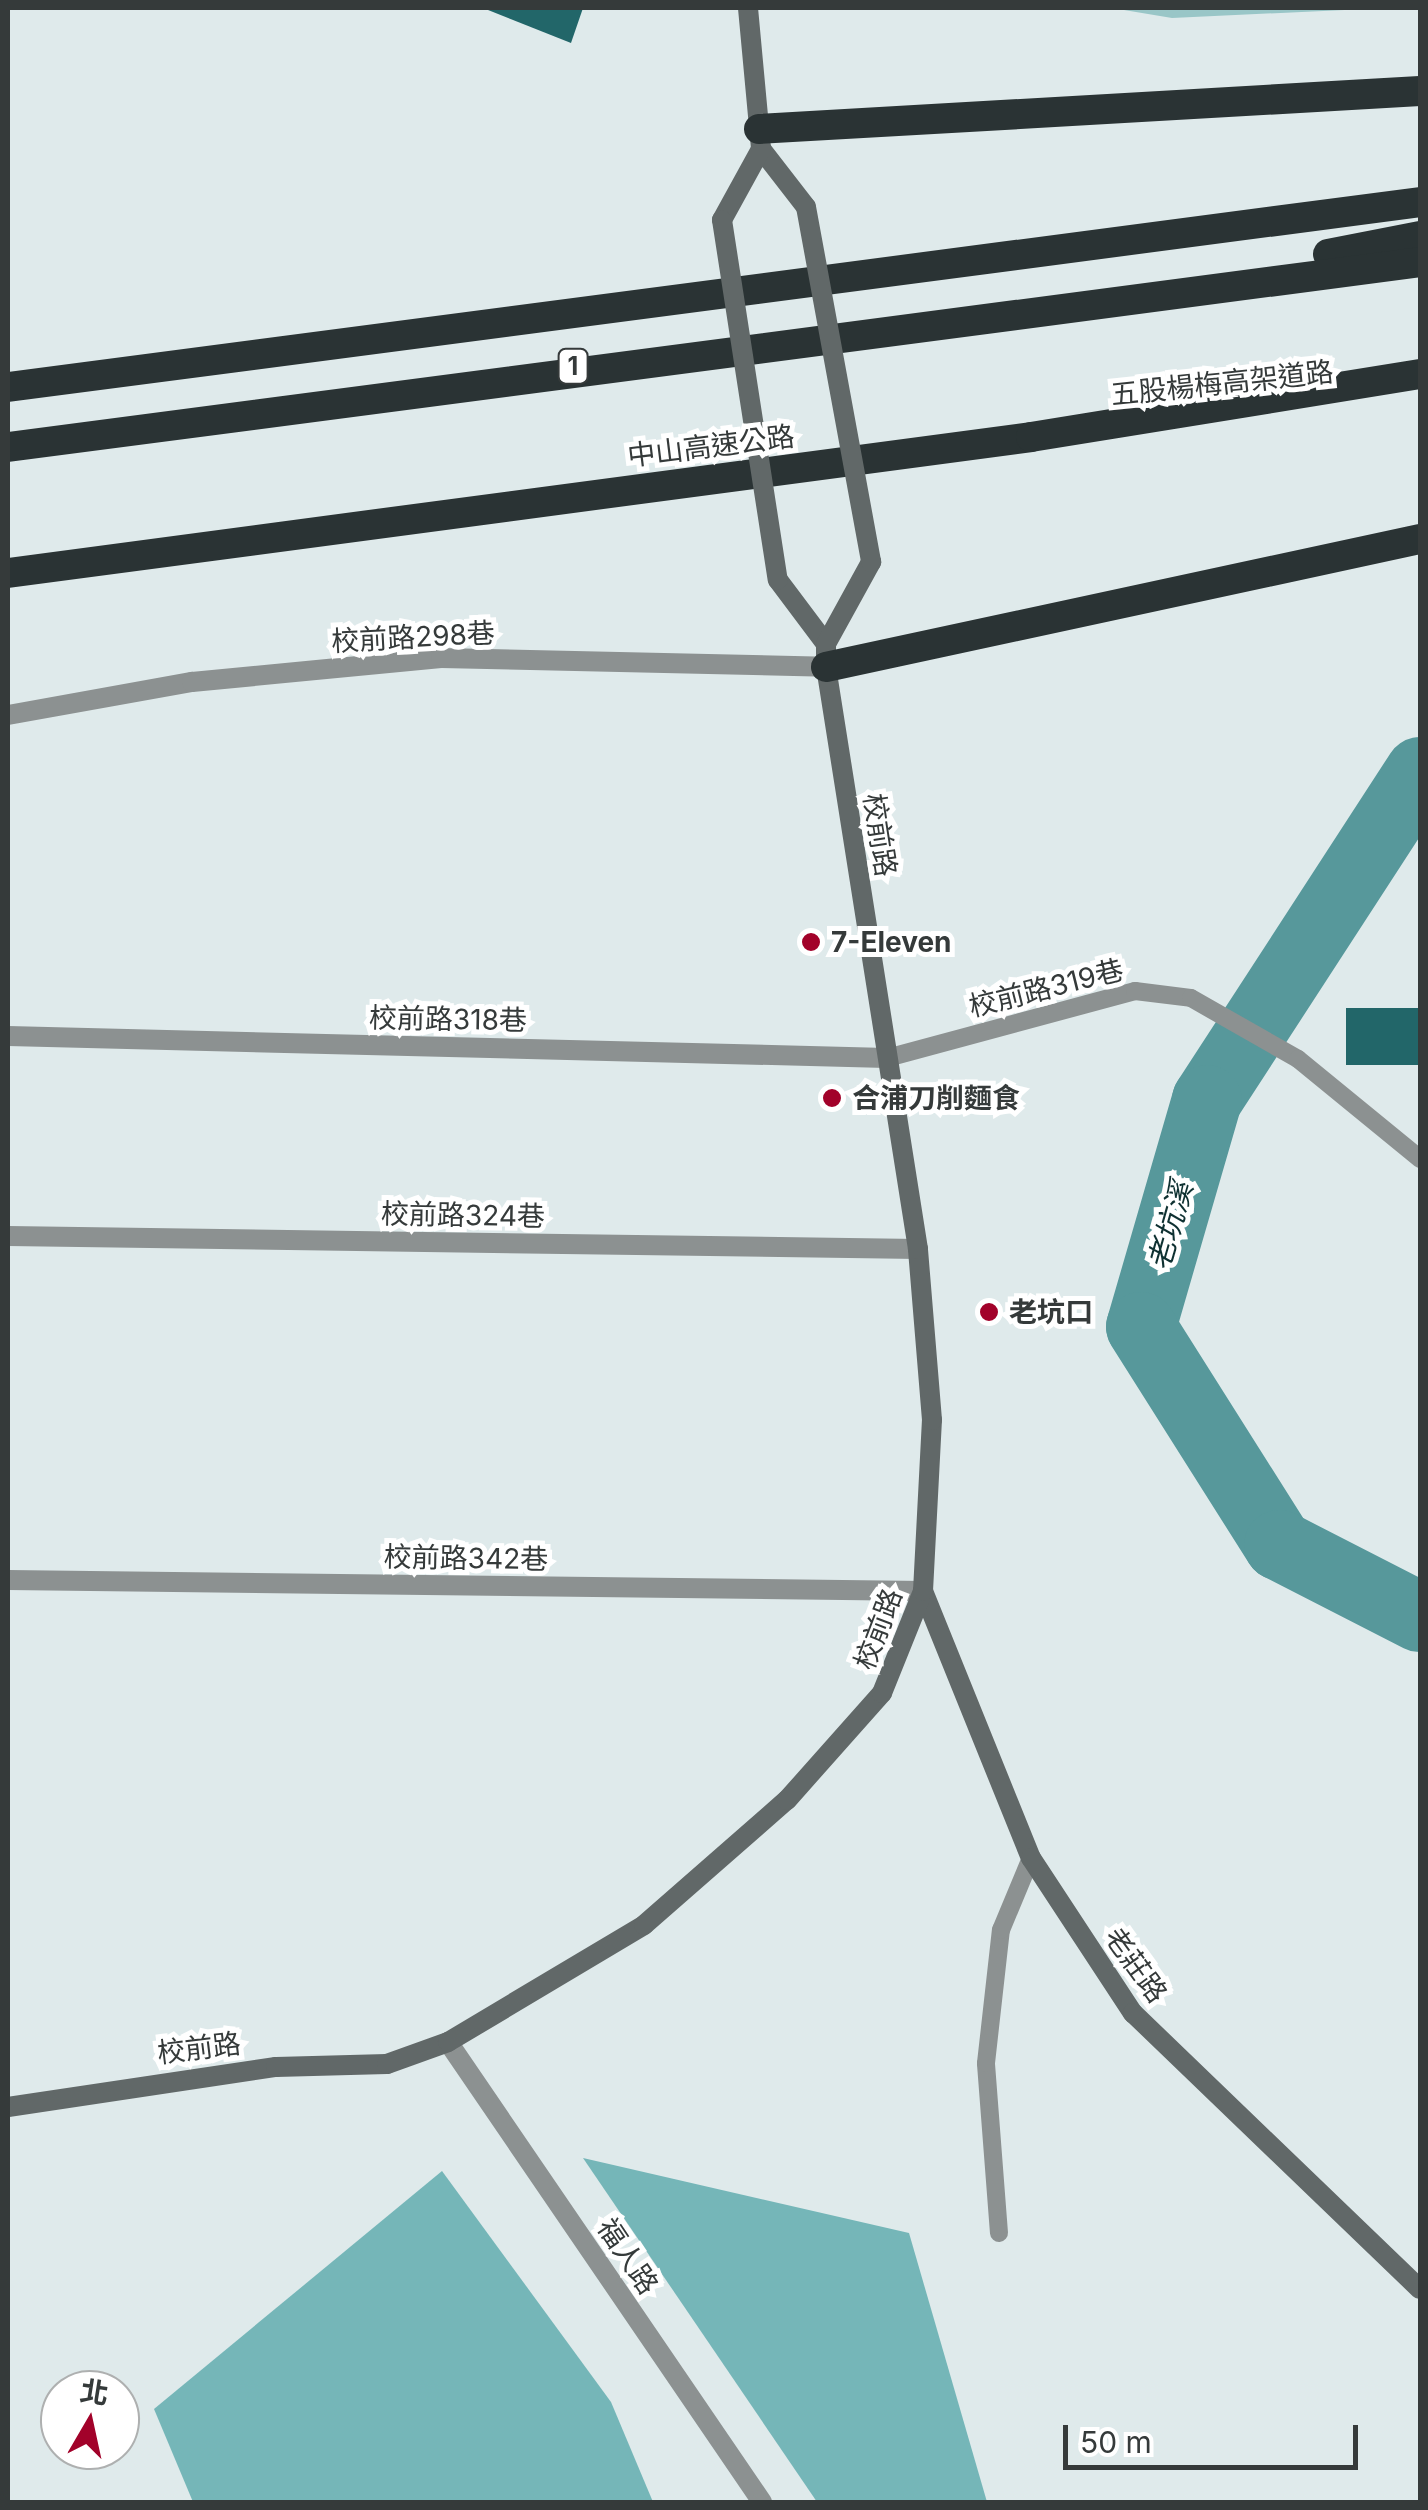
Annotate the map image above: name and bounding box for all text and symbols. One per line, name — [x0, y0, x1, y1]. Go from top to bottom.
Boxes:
road number: 1 — [556, 346, 590, 386]
street label: 五股楊梅高架道路 — [1109, 355, 1335, 411]
street label: 中山高速公路 — [626, 419, 796, 473]
street label: 校前路298巷 — [330, 616, 496, 658]
street label: 校前路 — [857, 791, 903, 879]
place label: 7-Eleven — [831, 925, 952, 959]
marker: 7-Eleven — [800, 931, 822, 953]
street label: 校前路319巷 — [965, 953, 1127, 1023]
street label: 校前路318巷 — [369, 1001, 527, 1037]
place label: 合浦刀削麵食 — [852, 1081, 1020, 1115]
marker: 合浦刀削麵食 — [821, 1087, 843, 1109]
water label: 老坑溪 — [1140, 1178, 1200, 1274]
street label: 校前路324巷 — [381, 1197, 545, 1233]
place label: 老坑口 — [1009, 1295, 1093, 1329]
marker: 老坑口 — [978, 1301, 1000, 1323]
street label: 校前路342巷 — [383, 1540, 549, 1576]
street label: 校前路 — [847, 1584, 909, 1674]
street label: 老莊路 — [1098, 1921, 1174, 2009]
street label: 校前路 — [155, 2026, 243, 2070]
street label: 福人路 — [591, 2212, 665, 2300]
north arrow — [40, 2370, 140, 2470]
text: 北 — [78, 2373, 111, 2411]
scale bar — [1068, 2405, 1363, 2467]
text: 50 m — [1080, 2424, 1152, 2460]

